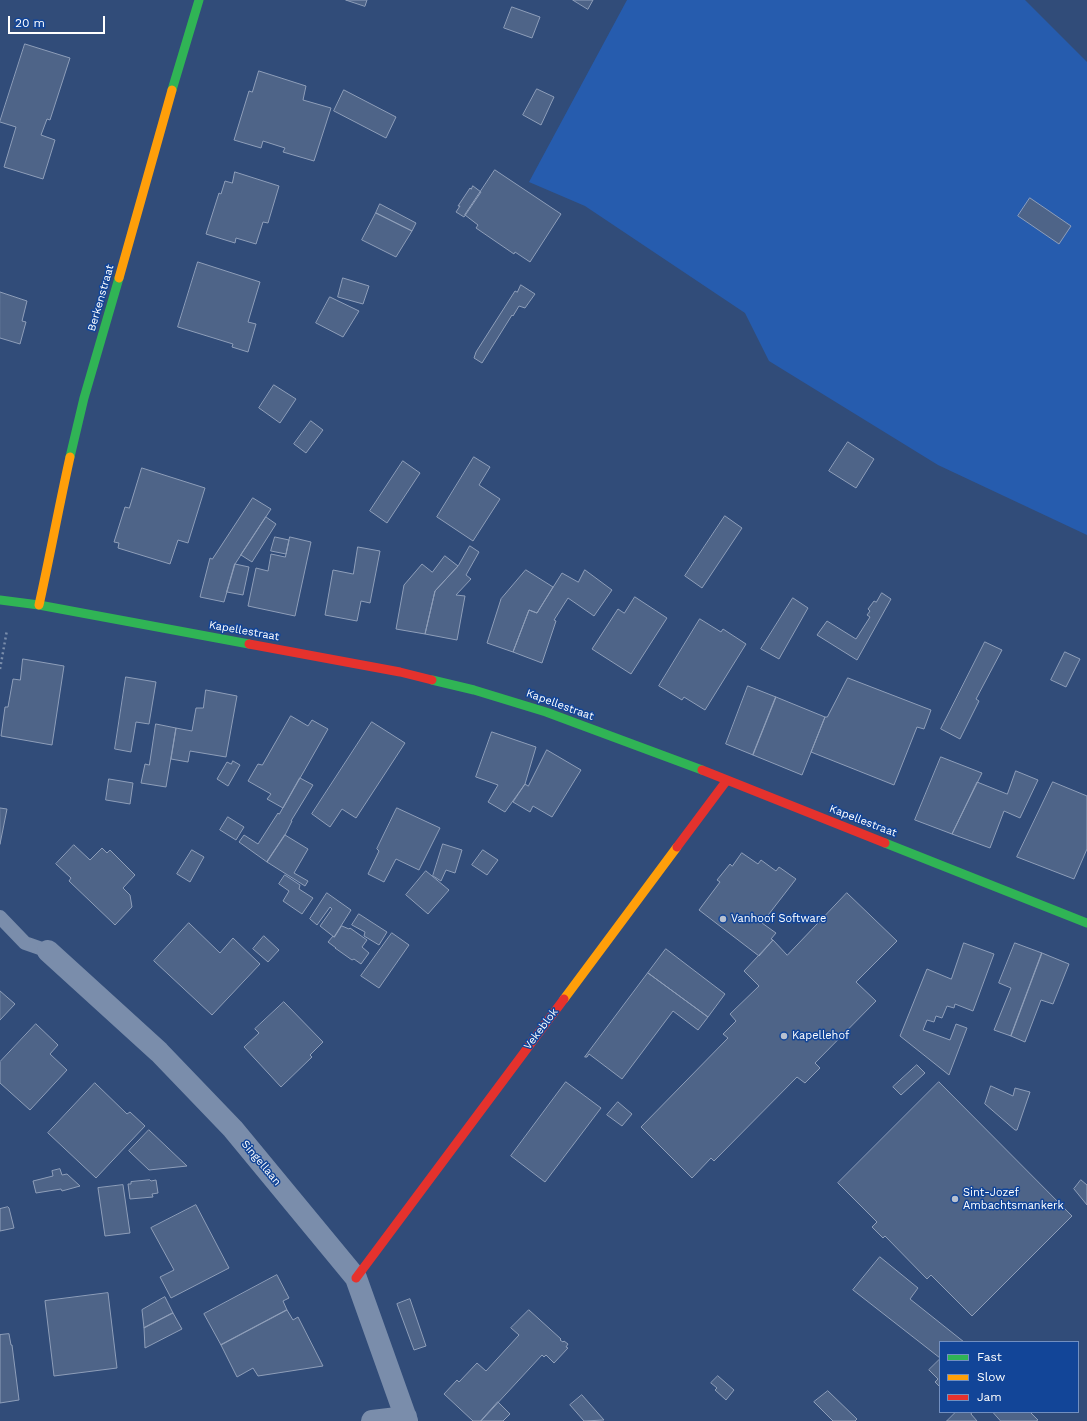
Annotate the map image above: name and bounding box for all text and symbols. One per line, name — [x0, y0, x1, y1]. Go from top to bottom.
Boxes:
scale bar — [10, 8, 107, 34]
text: 20 m — [15, 16, 45, 30]
street label: Berkenstraat — [85, 263, 117, 333]
street label: Kapellestraat — [208, 618, 280, 644]
street label: Kapellestraat — [524, 687, 596, 723]
street label: Kapellestraat — [827, 802, 899, 840]
place label: Vanhoof Software — [731, 912, 826, 926]
marker: Vanhoof Software — [718, 914, 728, 924]
street label: Vekeblok — [521, 1006, 561, 1052]
place label: Kapellehof — [792, 1029, 849, 1043]
marker: Kapellehof — [779, 1031, 789, 1041]
street label: Singellaan — [238, 1138, 284, 1188]
place label: Sint-Jozef Ambachtsmankerk — [963, 1186, 1064, 1212]
marker: Sint-Jozef Ambachtsmankerk — [950, 1194, 960, 1204]
legend — [939, 1341, 1079, 1413]
text: Fast — [977, 1350, 1002, 1364]
text: Slow — [977, 1370, 1005, 1384]
text: Jam — [977, 1390, 1002, 1404]

